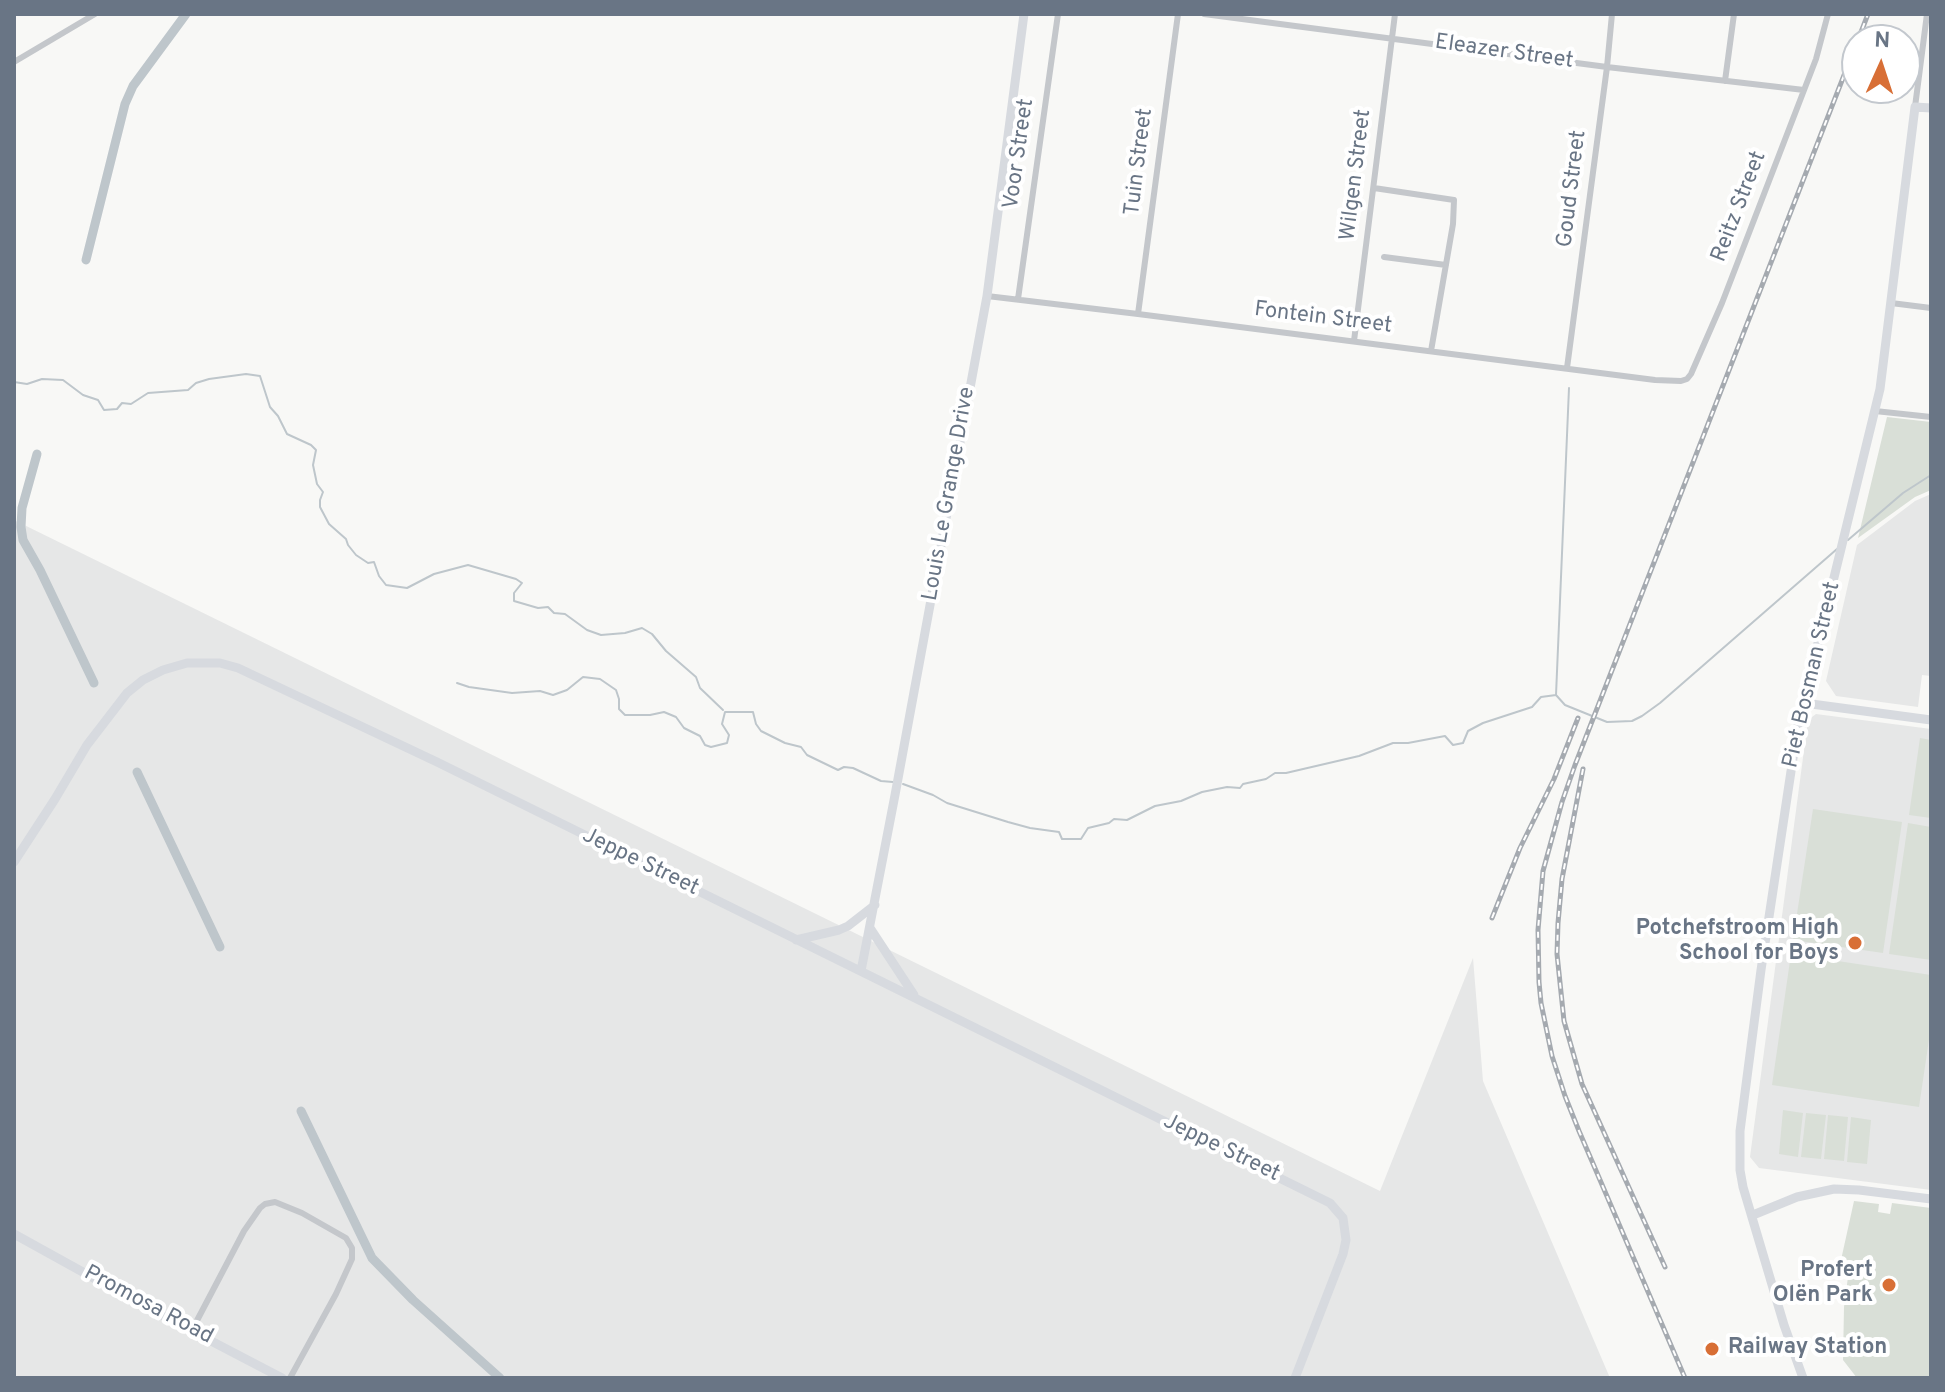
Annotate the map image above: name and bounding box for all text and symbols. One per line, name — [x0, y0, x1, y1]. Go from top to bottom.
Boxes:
north arrow — [1841, 24, 1921, 104]
text: N — [1874, 28, 1891, 55]
street label: Eleazer Street — [1433, 30, 1575, 76]
street label: Voor Street — [999, 97, 1041, 211]
street label: Tuin Street — [1120, 107, 1160, 217]
street label: Wilgen Street — [1336, 108, 1378, 242]
street label: Goud Street — [1553, 129, 1593, 249]
street label: Reitz Street — [1707, 148, 1773, 266]
street label: Fontein Street — [1253, 297, 1393, 341]
street label: Louis Le Grange Drive — [918, 385, 982, 603]
street label: Piet Bosman Street — [1779, 579, 1847, 771]
street label: Jeppe Street — [577, 823, 703, 903]
place label: Potchefstroom High School for Boys — [1636, 917, 1839, 968]
marker: Potchefstroom High School for Boys — [1846, 934, 1864, 952]
street label: Jeppe Street — [1158, 1109, 1284, 1189]
place label: Profert Olën Park — [1773, 1259, 1873, 1310]
street label: Promosa Road — [79, 1261, 217, 1351]
marker: Profert Olën Park — [1880, 1276, 1898, 1294]
place label: Railway Station — [1728, 1336, 1887, 1362]
marker: Railway Station — [1703, 1340, 1721, 1358]

